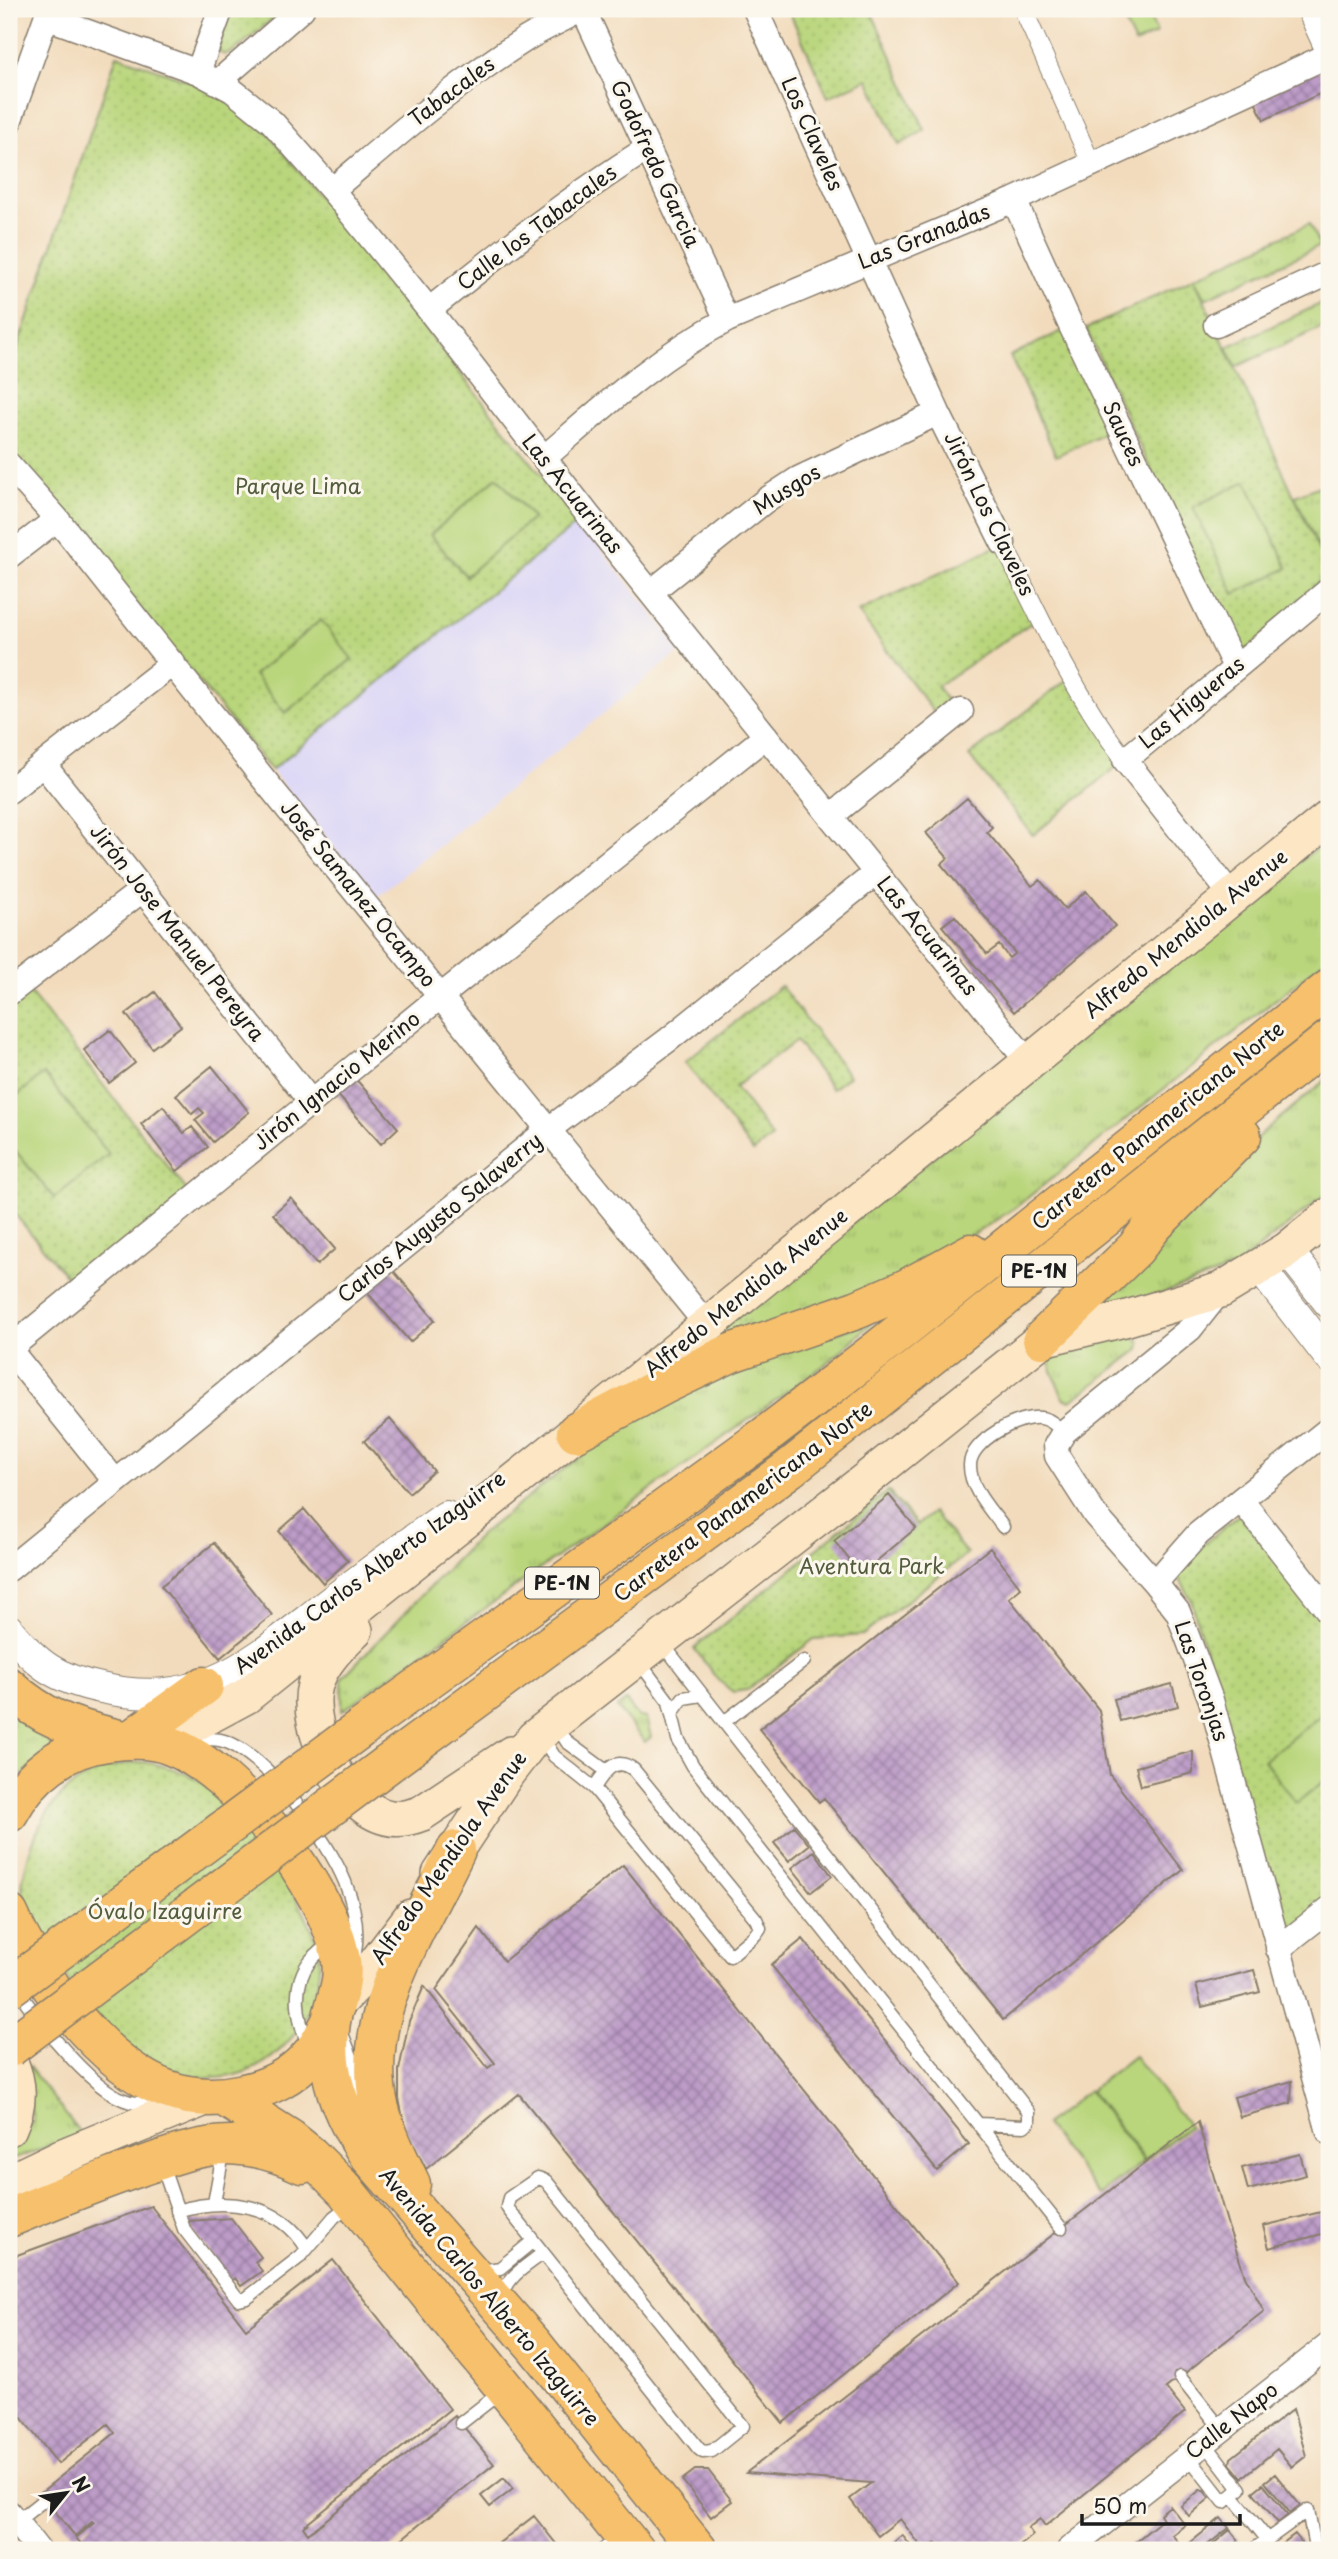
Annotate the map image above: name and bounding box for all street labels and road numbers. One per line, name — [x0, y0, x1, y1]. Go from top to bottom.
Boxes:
street label: Tabacales — [401, 47, 501, 133]
street label: Los Claveles — [774, 71, 853, 195]
street label: Godofredo Garcia — [604, 74, 710, 252]
street label: Calle los Tabacales — [449, 156, 622, 297]
street label: Las Granadas — [852, 194, 994, 276]
street label: Sauces — [1096, 395, 1154, 471]
street label: Las Acuarinas — [515, 426, 632, 559]
street label: Jirón Los Claveles — [937, 426, 1044, 601]
street label: Musgos — [746, 455, 826, 522]
street label: Las Higueras — [1131, 648, 1251, 755]
street label: José Samanez Ocampo — [274, 792, 445, 993]
street label: Jirón Jose Manuel Pereyra — [83, 816, 274, 1048]
street label: Alfredo Mendiola Avenue — [1076, 840, 1294, 1025]
street label: Las Acuarinas — [870, 868, 987, 1001]
street label: Jirón Ignacio Merino — [245, 1002, 426, 1157]
street label: Carretera Panamericana Norte — [1023, 1012, 1290, 1237]
street label: Carlos Augusto Salaverry — [329, 1124, 548, 1309]
street label: Alfredo Mendiola Avenue — [636, 1199, 854, 1384]
road number: PE-1N — [1002, 1256, 1076, 1287]
street label: Carretera Panamericana Norte — [606, 1392, 878, 1609]
street label: Avenida Carlos Alberto Izaguirre — [226, 1462, 511, 1681]
road number: PE-1N — [525, 1568, 599, 1598]
street label: Las Toronjas — [1167, 1616, 1238, 1745]
street label: Alfredo Mendiola Avenue — [361, 1744, 533, 1970]
street label: Avenida Carlos Alberto Izaguirre — [373, 2159, 609, 2432]
street label: Calle Napo — [1177, 2373, 1284, 2466]

